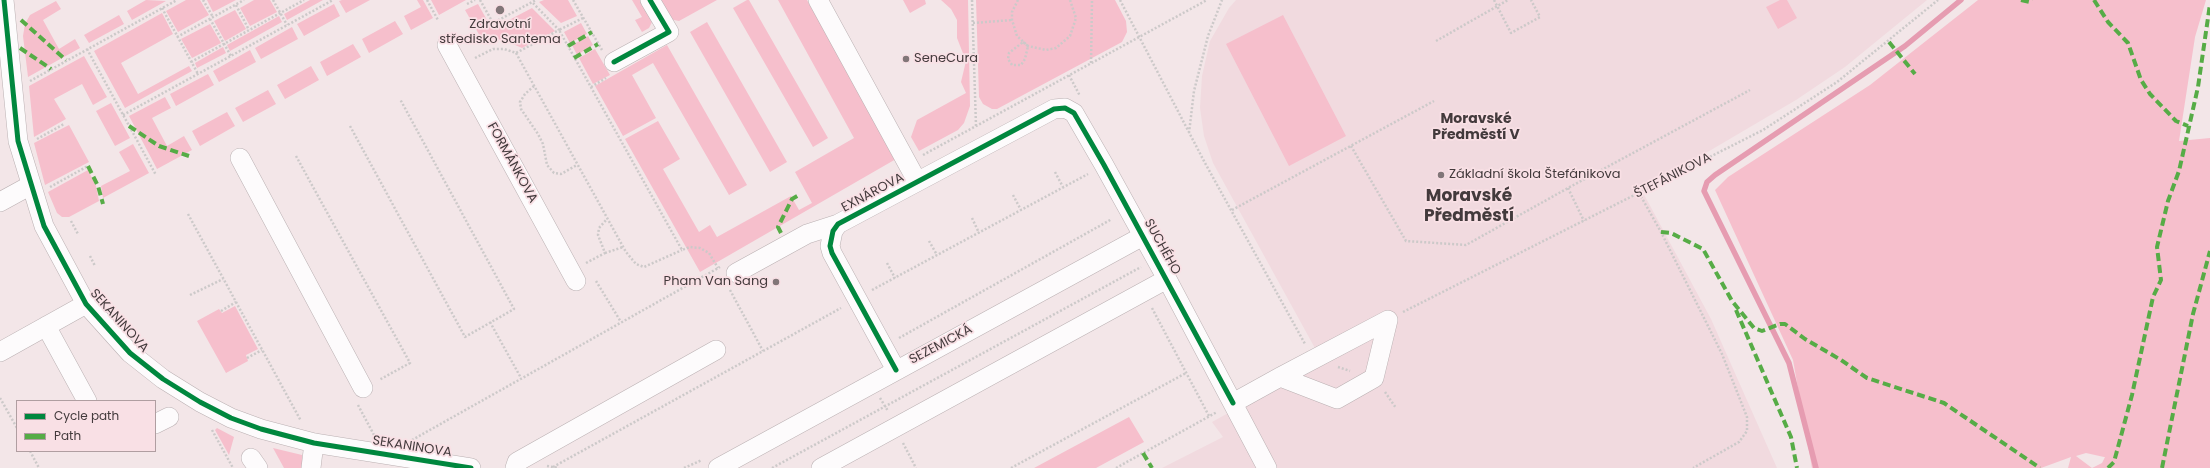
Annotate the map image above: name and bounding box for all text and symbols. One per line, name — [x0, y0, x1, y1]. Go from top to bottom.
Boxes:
marker: Zdravotní středisko Santema — [494, 4, 506, 16]
place label: Zdravotní středisko Santema — [439, 17, 561, 48]
place label: SeneCura — [914, 51, 978, 67]
marker: SeneCura — [901, 54, 911, 64]
district label: Moravské Předměstí V — [1432, 111, 1520, 144]
street label: FORMÁNKOVA — [484, 120, 540, 206]
street label: ŠTEFÁNIKOVA — [1632, 150, 1714, 202]
place label: Základní škola Štefánikova — [1449, 167, 1621, 183]
street label: EXNÁROVA — [839, 170, 907, 216]
marker: Základní škola Štefánikova — [1436, 170, 1446, 180]
district label: Moravské Předměstí — [1424, 187, 1514, 227]
street label: SUCHÉHO — [1140, 216, 1184, 278]
place label: Pham Van Sang — [664, 274, 768, 290]
marker: Pham Van Sang — [771, 277, 781, 287]
street label: SEKANINOVA — [86, 286, 152, 356]
street label: SEZEMICKÁ — [907, 322, 975, 368]
legend — [16, 400, 156, 452]
text: Cycle path — [54, 407, 119, 424]
text: Path — [54, 427, 81, 444]
street label: SEKANINOVA — [371, 433, 453, 461]

